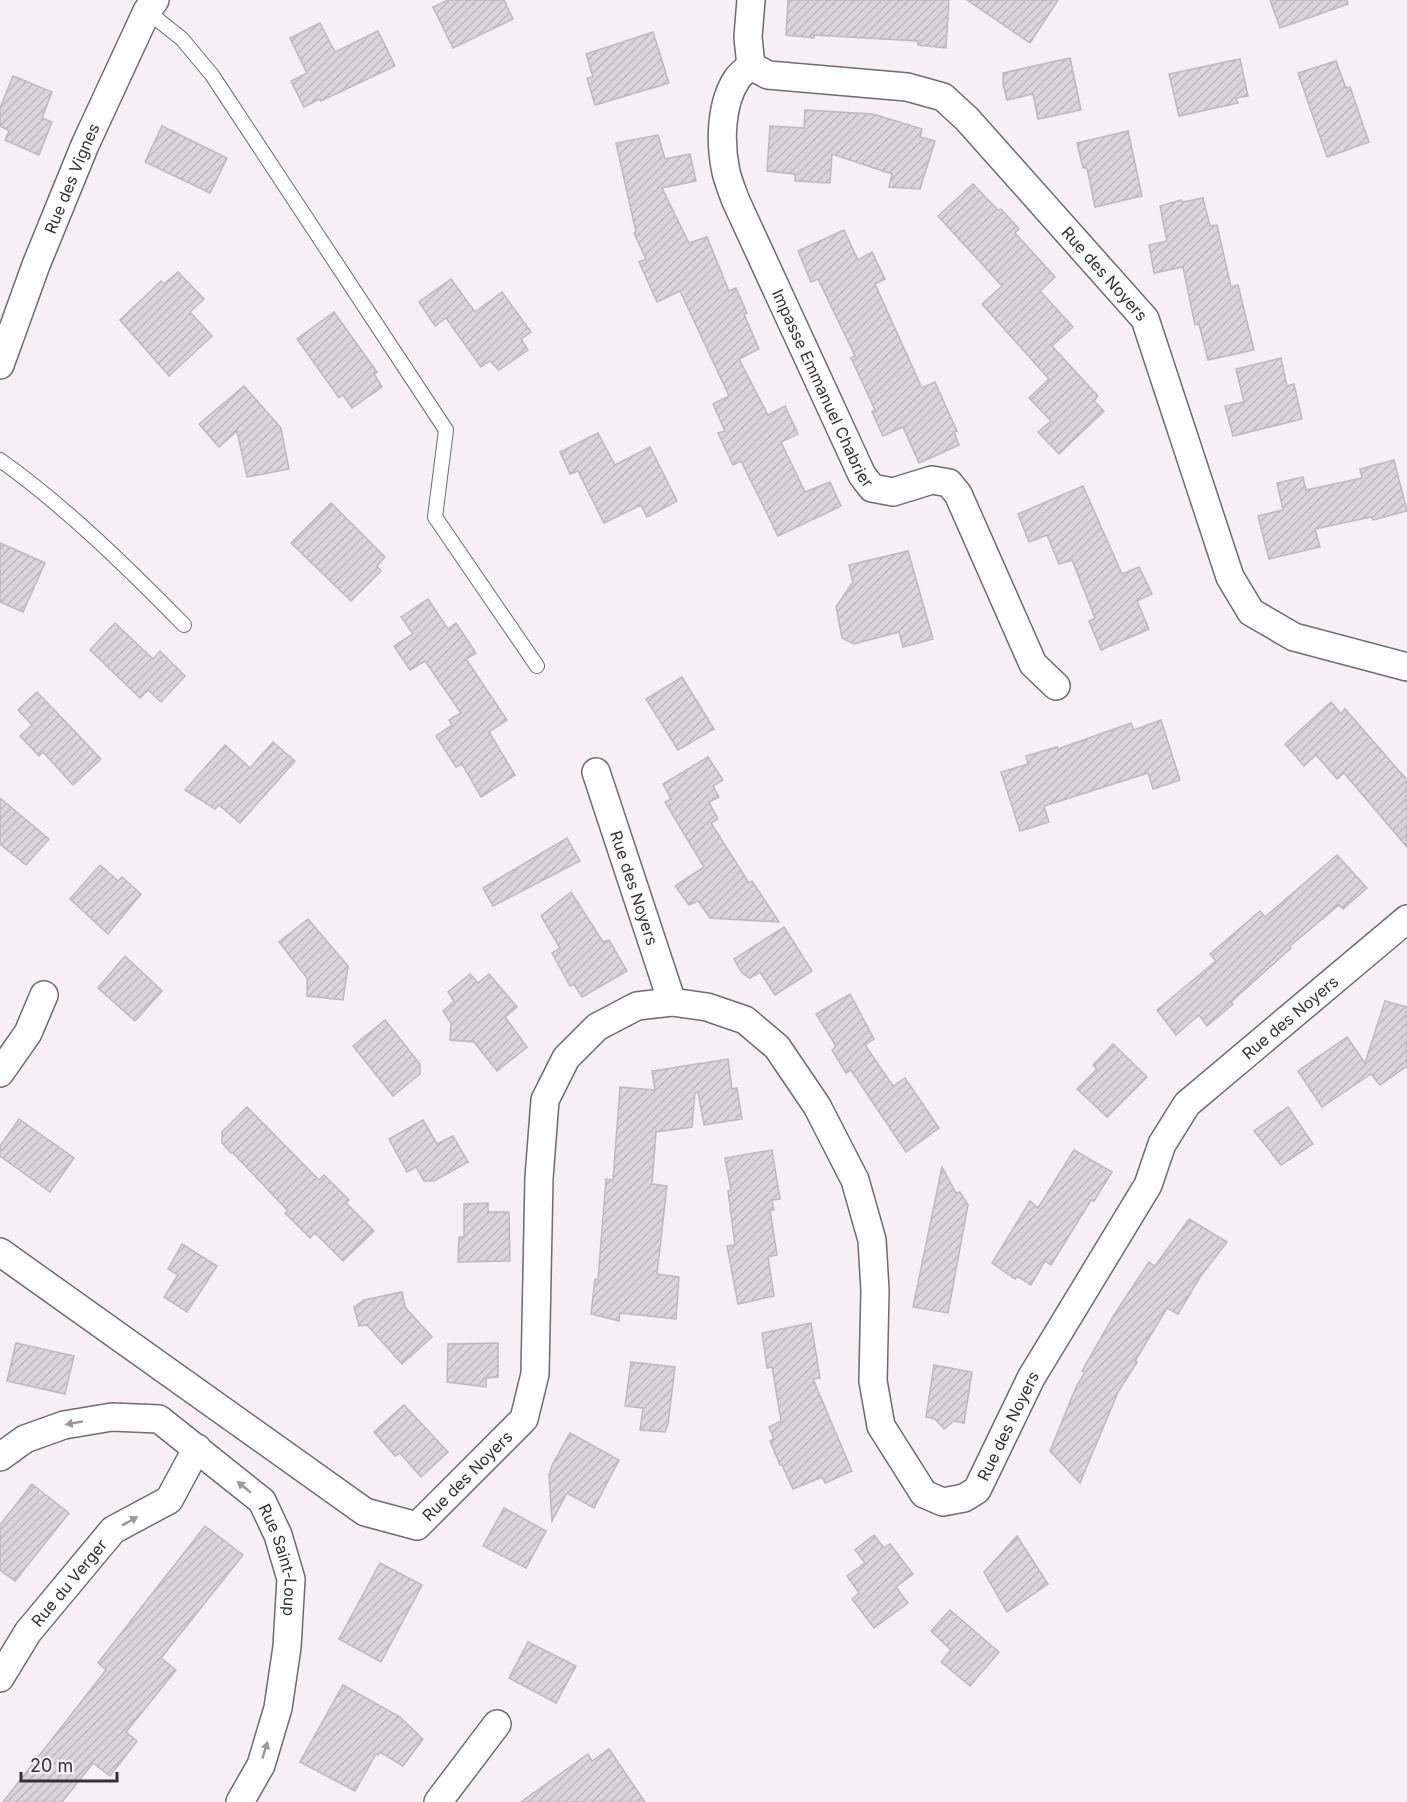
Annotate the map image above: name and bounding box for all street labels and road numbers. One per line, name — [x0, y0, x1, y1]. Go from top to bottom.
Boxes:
street label: Rue des Vignes — [40, 120, 104, 236]
street label: Rue des Noyers — [1057, 222, 1152, 325]
street label: Impasse Emmanuel Chabrier — [768, 286, 878, 491]
street label: Rue des Noyers — [606, 828, 663, 948]
street label: Rue des Noyers — [1238, 971, 1342, 1063]
street label: Rue des Noyers — [973, 1367, 1043, 1484]
street label: Rue des Noyers — [418, 1426, 517, 1525]
street label: Rue Saint-Loup — [255, 1501, 301, 1617]
street label: Rue du Verger — [27, 1535, 111, 1631]

